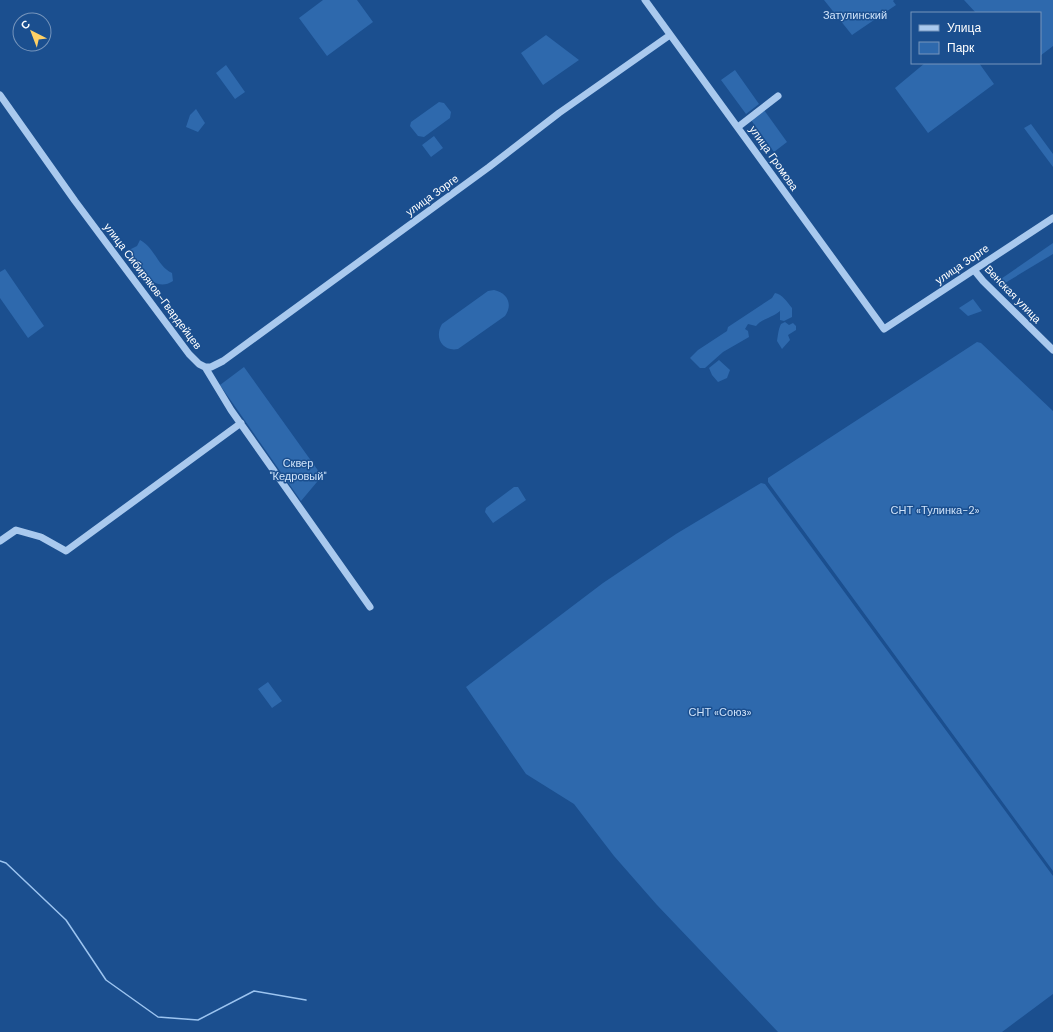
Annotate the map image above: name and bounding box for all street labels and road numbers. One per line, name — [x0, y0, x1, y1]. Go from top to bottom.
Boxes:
street label: улица Громова — [746, 123, 802, 194]
street label: улица Зорге — [403, 171, 461, 219]
street label: улица Сибиряков-Гвардейцев — [101, 220, 205, 352]
street label: улица Зорге — [932, 241, 992, 287]
street label: Венская улица — [982, 262, 1045, 327]

